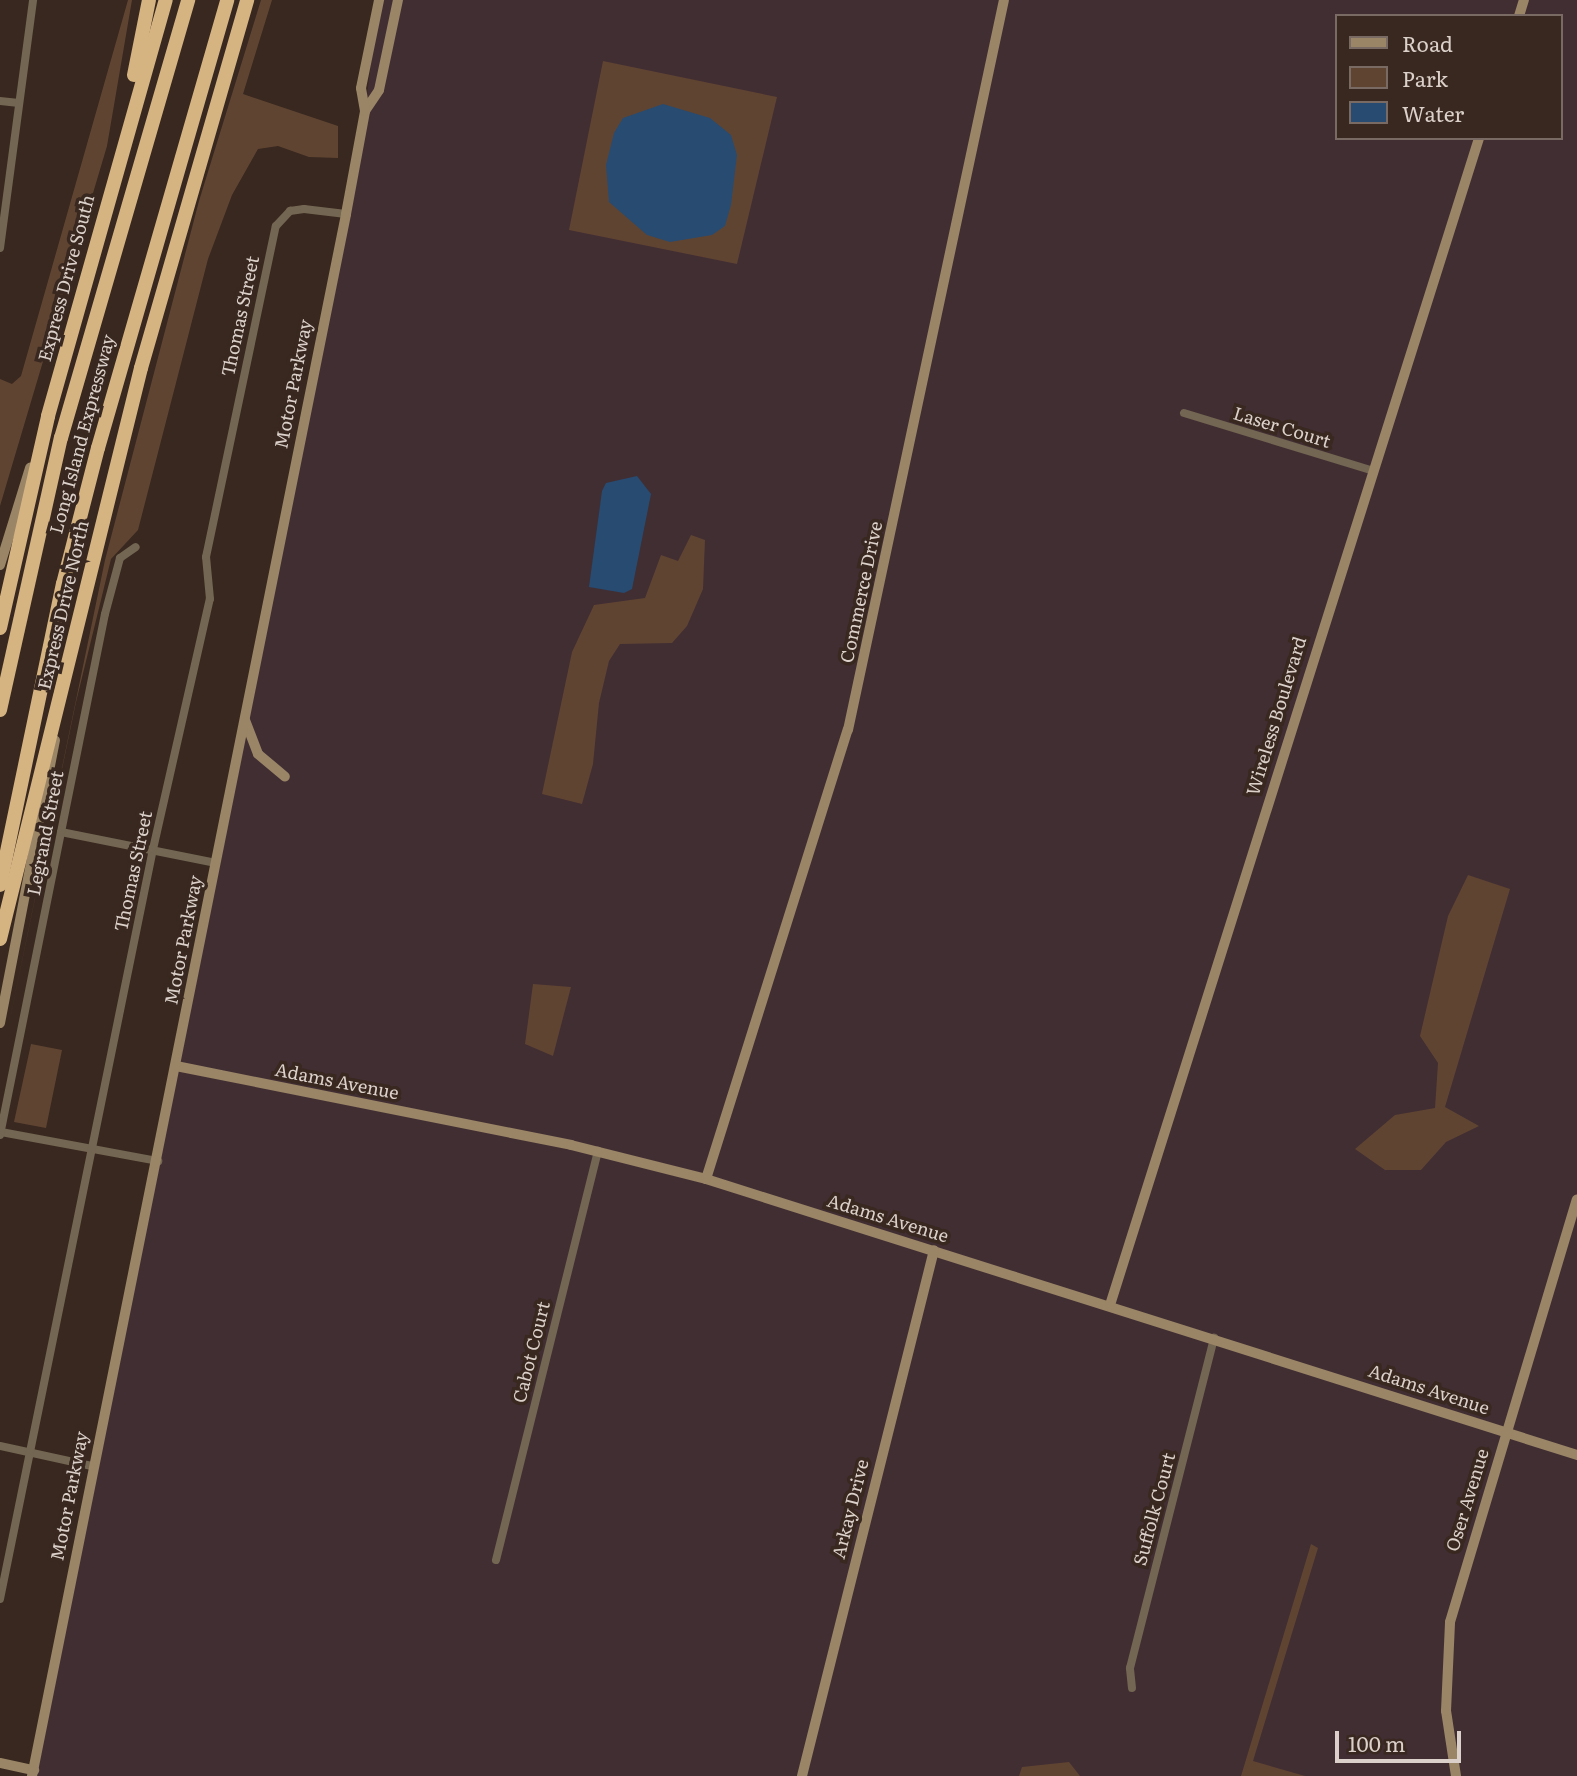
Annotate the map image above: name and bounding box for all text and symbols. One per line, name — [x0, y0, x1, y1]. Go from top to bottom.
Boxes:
legend — [1336, 14, 1563, 140]
text: Road — [1402, 27, 1453, 58]
text: Park — [1402, 62, 1448, 93]
text: Water — [1402, 97, 1464, 128]
street label: Express Drive South — [33, 192, 99, 364]
street label: Thomas Street — [217, 254, 263, 378]
street label: Motor Parkway — [270, 318, 316, 450]
street label: Long Island Expressway — [45, 332, 119, 536]
street label: Laser Court — [1231, 402, 1333, 452]
street label: Express Drive North — [33, 518, 93, 692]
street label: Commerce Drive — [835, 519, 887, 665]
street label: Wireless Boulevard — [1241, 634, 1311, 798]
street label: Legrand Street — [22, 769, 68, 897]
street label: Thomas Street — [110, 809, 156, 933]
street label: Motor Parkway — [160, 874, 206, 1006]
street label: Adams Avenue — [273, 1058, 401, 1104]
street label: Adams Avenue — [825, 1189, 951, 1247]
street label: Cabot Court — [508, 1299, 554, 1405]
street label: Adams Avenue — [1366, 1359, 1492, 1419]
street label: Motor Parkway — [46, 1430, 92, 1562]
street label: Oser Avenue — [1441, 1446, 1493, 1554]
street label: Suffolk Court — [1129, 1450, 1179, 1568]
street label: Arkay Drive — [827, 1457, 873, 1561]
scale bar — [1339, 1716, 1465, 1760]
text: 100 m — [1348, 1727, 1405, 1758]

